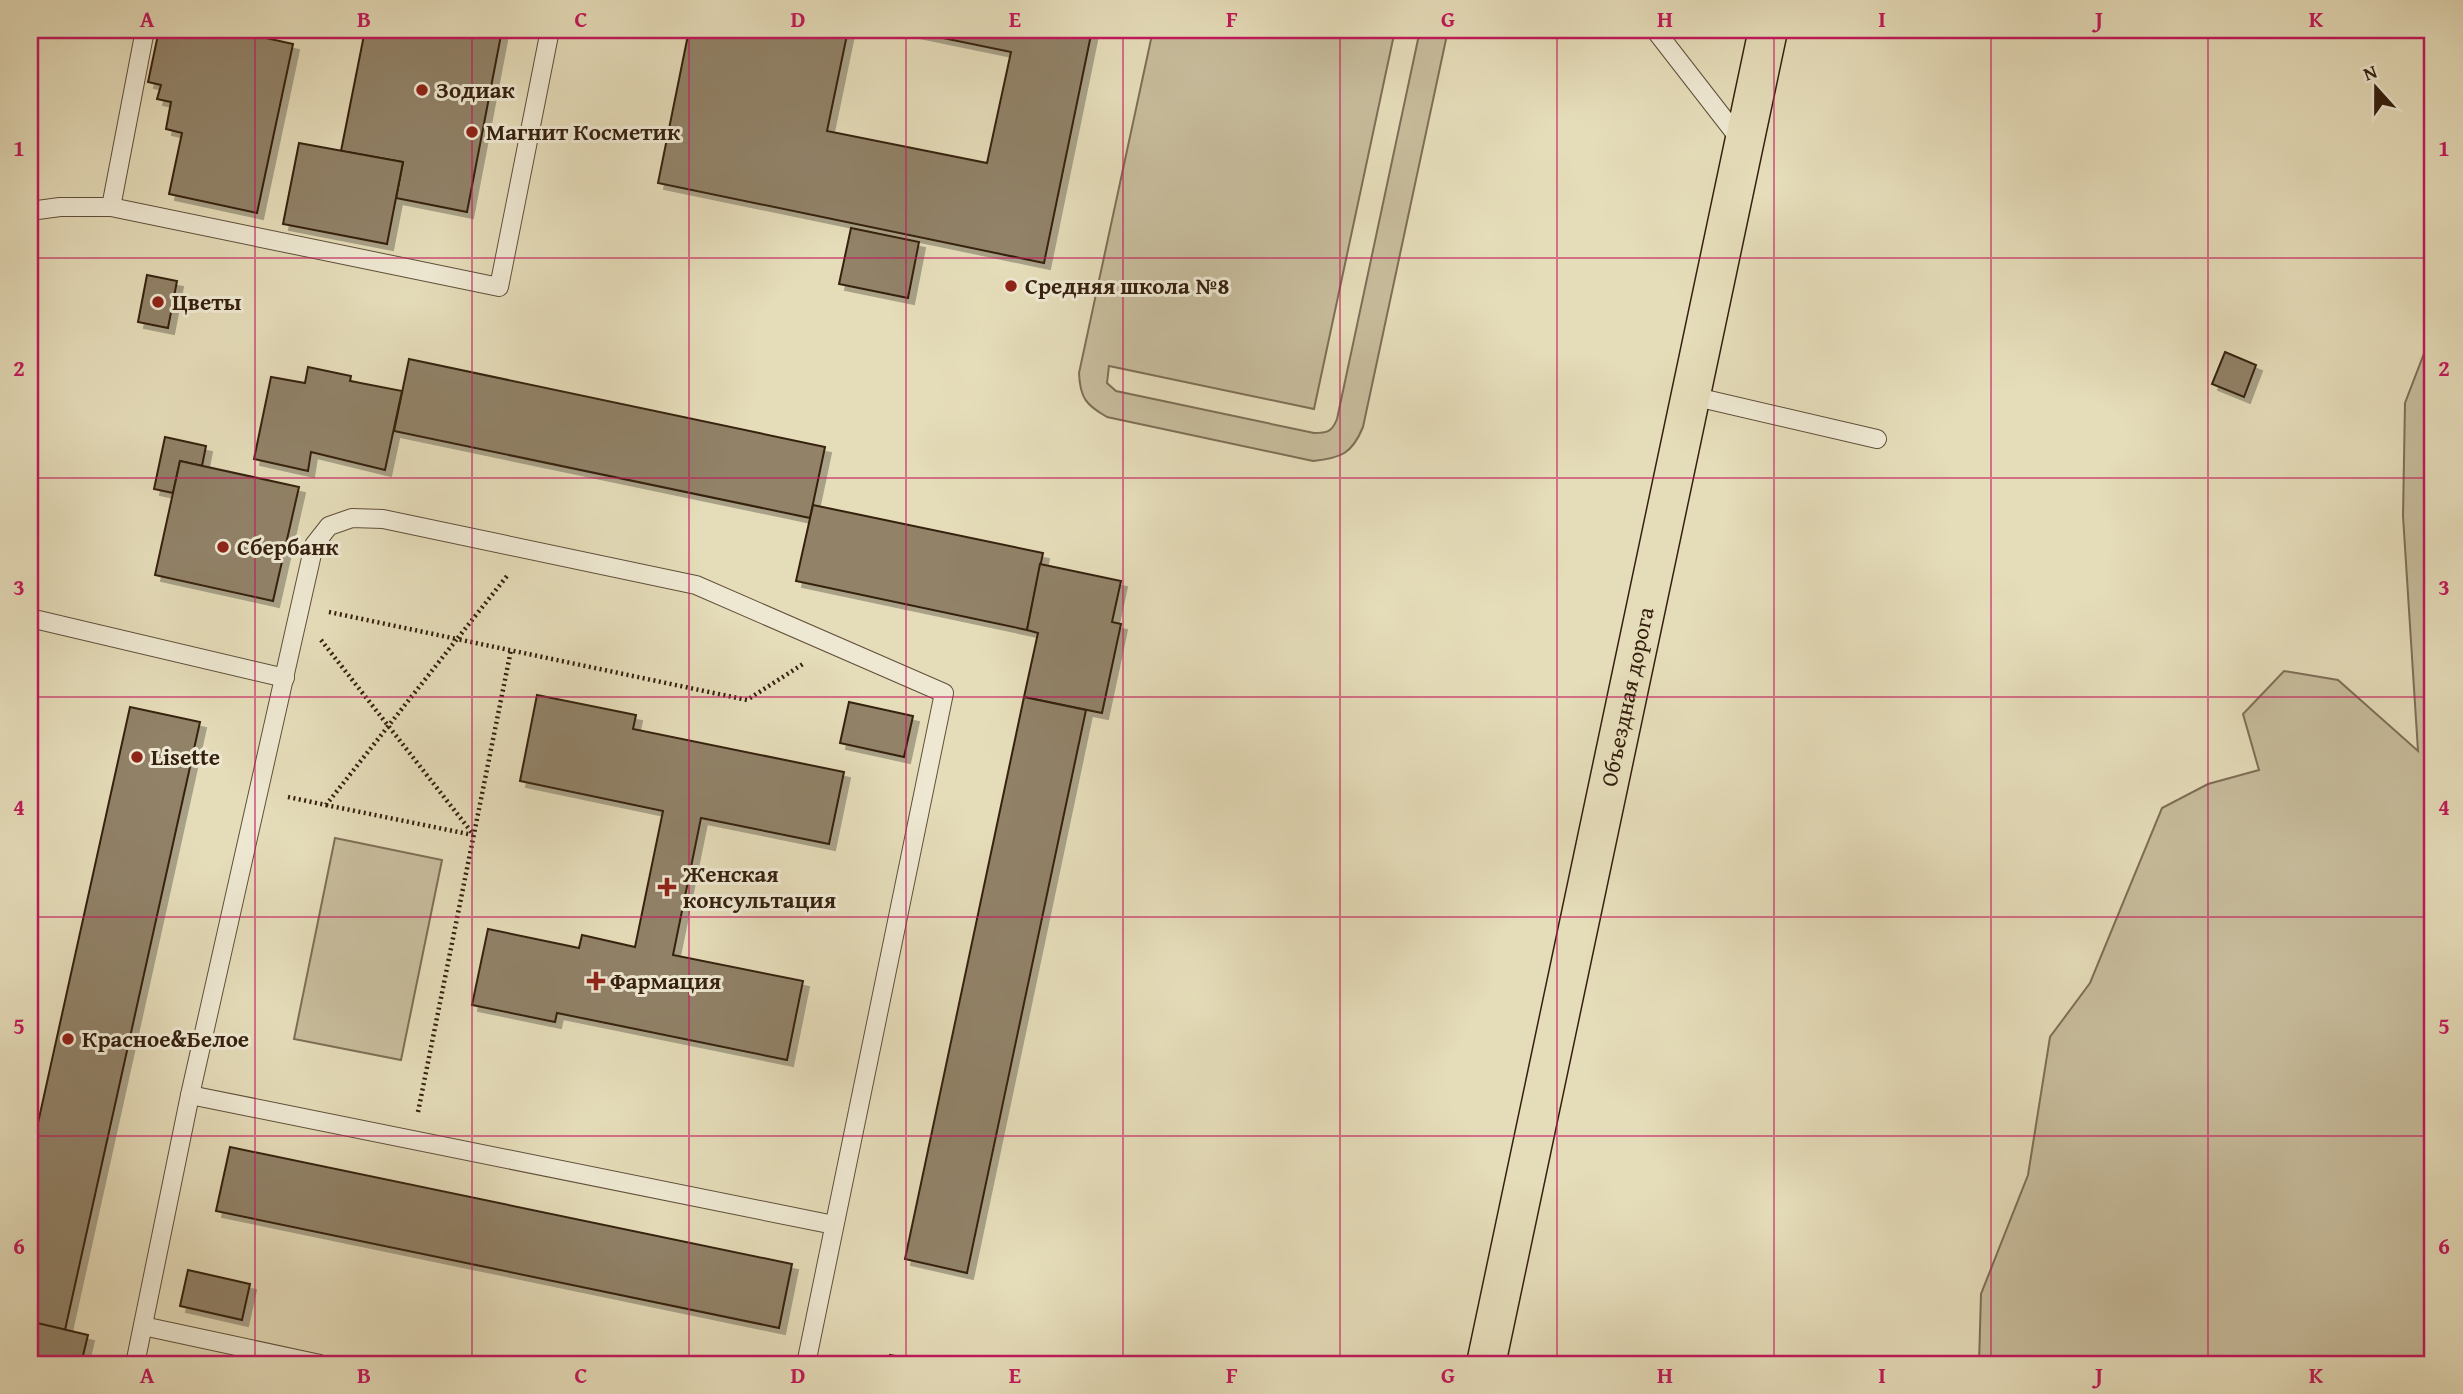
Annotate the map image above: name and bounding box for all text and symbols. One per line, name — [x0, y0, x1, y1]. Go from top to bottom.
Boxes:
text: A — [140, 2, 155, 35]
text: B — [357, 2, 371, 35]
text: C — [574, 2, 588, 35]
text: D — [791, 2, 806, 35]
text: E — [1009, 2, 1021, 35]
text: F — [1226, 2, 1238, 35]
text: G — [1441, 2, 1455, 35]
text: H — [1657, 2, 1673, 35]
text: I — [1878, 2, 1886, 35]
text: J — [2091, 2, 2103, 35]
text: K — [2309, 2, 2324, 35]
north arrow — [2340, 52, 2410, 122]
text: N — [2359, 57, 2381, 87]
place label: Зодиак — [436, 73, 515, 106]
marker: Зодиак — [414, 82, 430, 98]
place label: Магнит Косметик — [486, 115, 681, 148]
marker: Магнит Косметик — [464, 124, 480, 140]
text: 1 — [13, 131, 25, 164]
text: 1 — [2438, 131, 2450, 164]
place label: Средняя школа №8 — [1025, 269, 1229, 302]
marker: Средняя школа №8 — [1003, 278, 1019, 294]
place label: Цветы — [172, 285, 241, 318]
marker: Цветы — [150, 294, 166, 310]
text: 2 — [13, 351, 25, 384]
text: 2 — [2438, 351, 2450, 384]
place label: Сбербанк — [237, 530, 339, 563]
marker: Сбербанк — [215, 539, 231, 555]
text: 3 — [13, 570, 25, 603]
text: 3 — [2438, 570, 2450, 603]
street label: Объездная дорога — [1592, 604, 1662, 789]
place label: Lisette — [151, 740, 220, 773]
marker: Lisette — [129, 749, 145, 765]
text: 4 — [13, 790, 25, 823]
text: 4 — [2438, 790, 2450, 823]
place label: Женская консультация — [682, 857, 836, 916]
marker: Женская консультация — [657, 877, 677, 897]
place label: Фармация — [610, 964, 721, 997]
marker: Фармация — [588, 973, 604, 989]
text: 5 — [13, 1009, 25, 1042]
text: 5 — [2438, 1009, 2450, 1042]
place label: Красное&Белое — [82, 1022, 249, 1055]
marker: Красное&Белое — [60, 1031, 76, 1047]
text: 6 — [13, 1229, 25, 1262]
text: 6 — [2438, 1229, 2450, 1262]
text: A — [140, 1358, 155, 1391]
text: B — [357, 1358, 371, 1391]
text: C — [574, 1358, 588, 1391]
text: D — [791, 1358, 806, 1391]
text: E — [1009, 1358, 1021, 1391]
text: F — [1226, 1358, 1238, 1391]
text: G — [1441, 1358, 1455, 1391]
text: H — [1657, 1358, 1673, 1391]
text: I — [1878, 1358, 1886, 1391]
text: J — [2091, 1358, 2103, 1391]
text: K — [2309, 1358, 2324, 1391]

